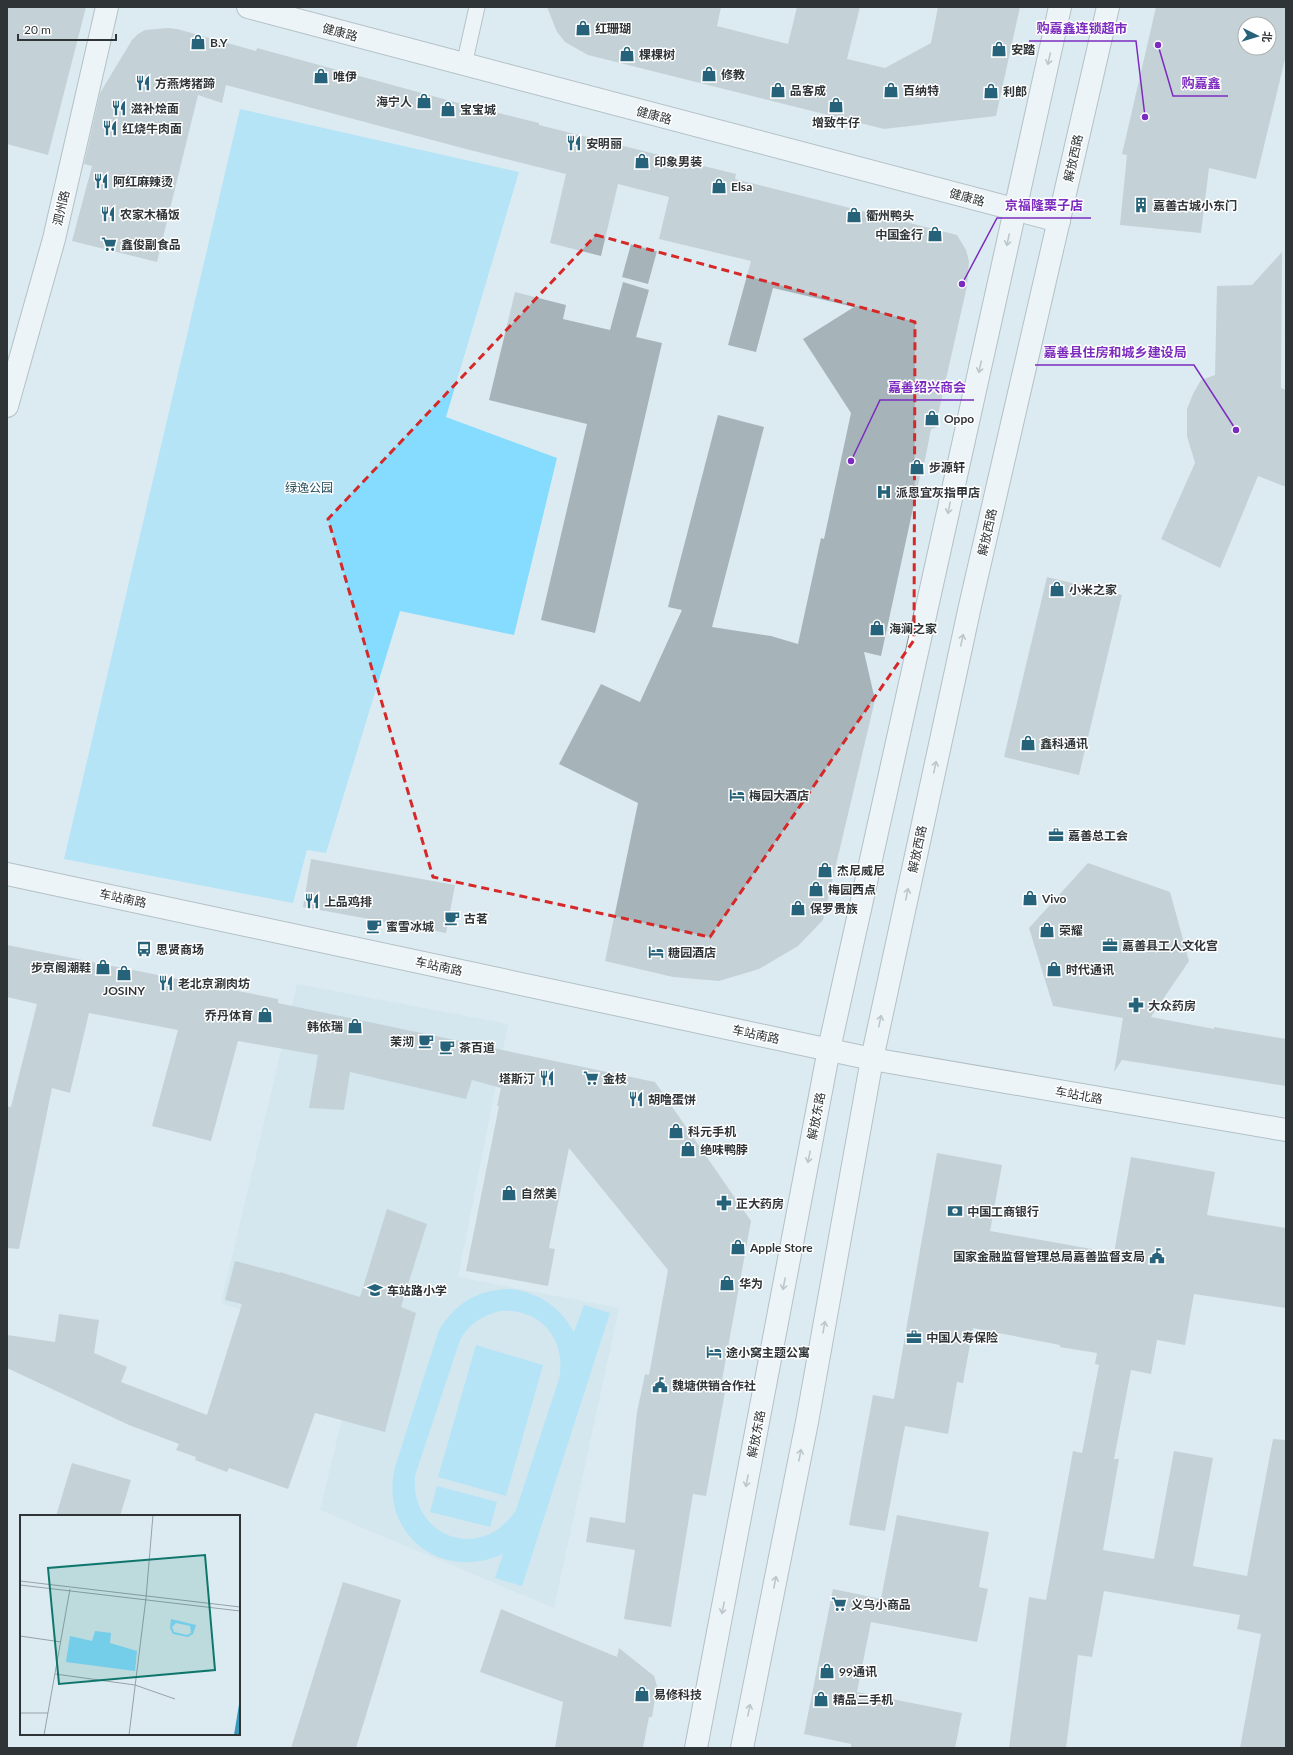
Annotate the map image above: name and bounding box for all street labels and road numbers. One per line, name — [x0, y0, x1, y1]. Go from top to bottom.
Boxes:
street label: 健康路 — [321, 20, 359, 44]
street label: 健康路 — [635, 103, 673, 127]
street label: 解放西路 — [1060, 133, 1086, 183]
street label: 健康路 — [948, 185, 986, 209]
street label: 泗州路 — [50, 189, 72, 227]
street label: 解放西路 — [974, 507, 1000, 557]
street label: 解放西路 — [905, 824, 929, 874]
street label: 车站南路 — [98, 886, 148, 910]
street label: 车站南路 — [414, 954, 464, 978]
street label: 车站南路 — [731, 1022, 781, 1046]
street label: 车站北路 — [1054, 1083, 1104, 1107]
street label: 解放东路 — [804, 1091, 828, 1141]
street label: 解放东路 — [744, 1409, 768, 1459]

